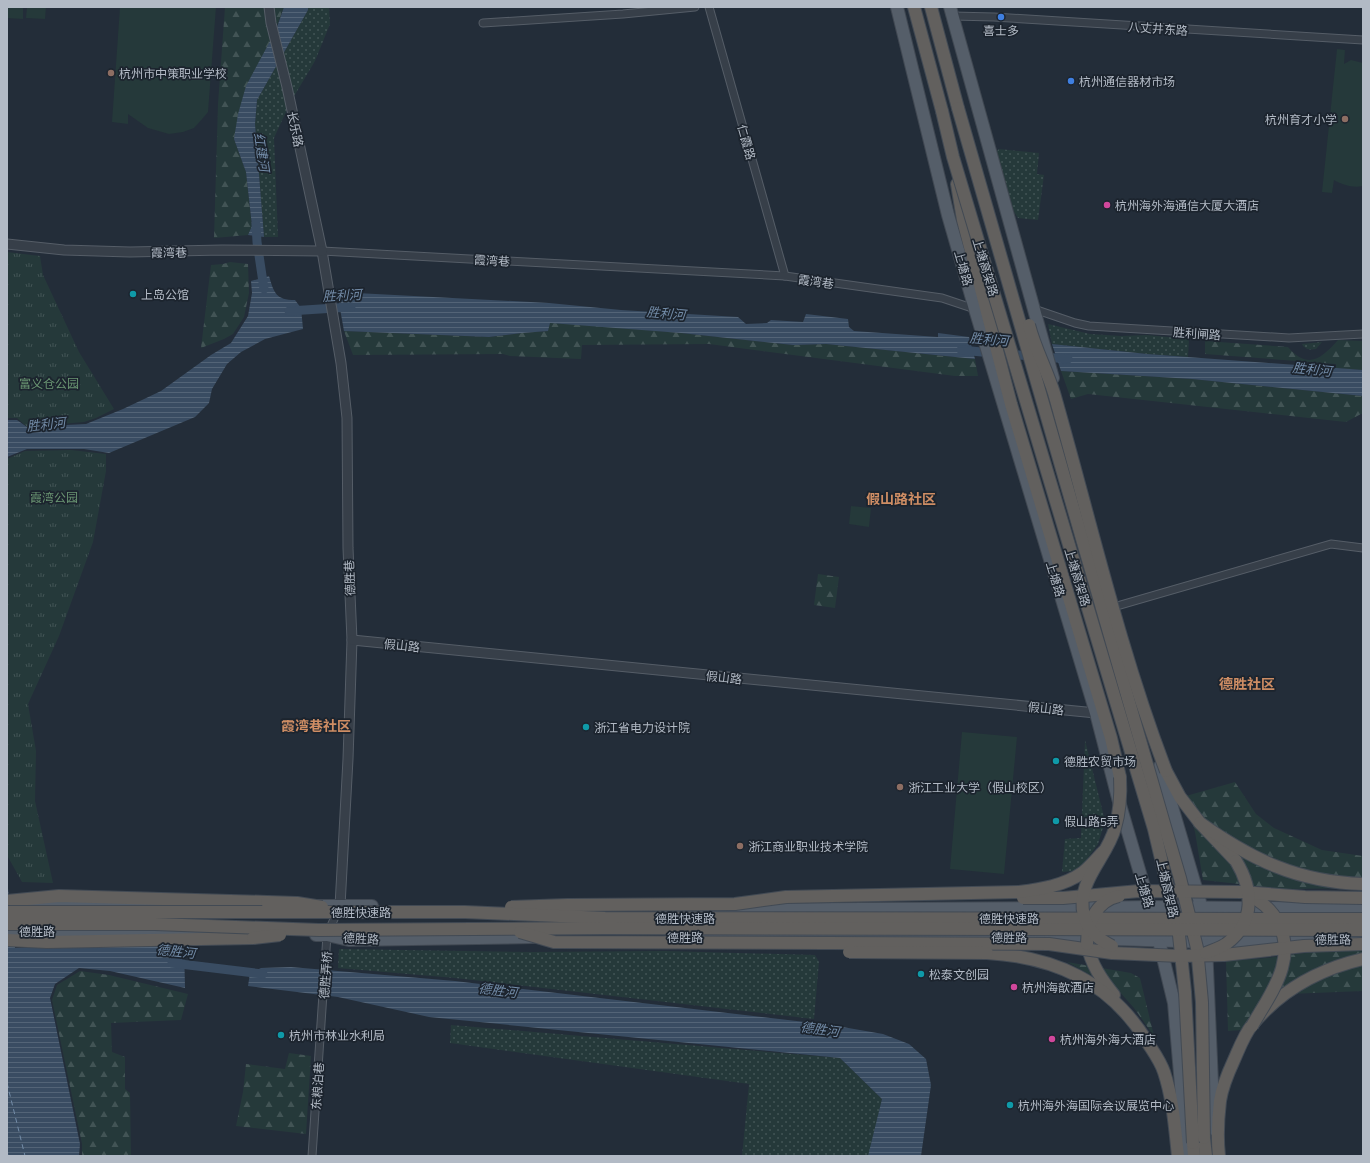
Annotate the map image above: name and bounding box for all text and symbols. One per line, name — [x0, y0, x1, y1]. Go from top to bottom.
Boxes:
marker: 喜士多 — [996, 12, 1006, 22]
street label: 八丈井东路 — [1128, 19, 1188, 37]
place label: 喜士多 — [983, 23, 1019, 37]
place label: 杭州市中策职业学校 — [119, 66, 227, 80]
marker: 杭州市中策职业学校 — [106, 68, 116, 78]
place label: 杭州通信器材市场 — [1079, 74, 1175, 88]
marker: 杭州通信器材市场 — [1066, 76, 1076, 86]
street label: 长乐路 — [285, 110, 307, 148]
place label: 杭州育才小学 — [1265, 112, 1337, 126]
marker: 杭州育才小学 — [1340, 114, 1350, 124]
street label: 仁霞路 — [735, 123, 759, 161]
water label: 红建河 — [251, 131, 273, 175]
place label: 杭州海外海通信大厦大酒店 — [1115, 198, 1259, 212]
marker: 杭州海外海通信大厦大酒店 — [1102, 200, 1112, 210]
street label: 上塘高架路 — [971, 236, 1001, 298]
street label: 霞湾巷 — [151, 245, 187, 259]
street label: 上塘路 — [952, 249, 976, 287]
street label: 霞湾巷 — [474, 252, 510, 268]
street label: 霞湾巷 — [797, 272, 835, 290]
water label: 胜利河 — [322, 286, 365, 304]
place label: 上岛公馆 — [141, 287, 189, 301]
marker: 上岛公馆 — [128, 289, 138, 299]
water label: 胜利河 — [646, 303, 689, 323]
street label: 胜利闸路 — [1173, 324, 1221, 342]
water label: 胜利河 — [969, 329, 1012, 349]
water label: 胜利河 — [1292, 359, 1335, 379]
park label: 富义仓公园 — [19, 376, 79, 390]
water label: 胜利河 — [26, 414, 69, 434]
park label: 霞湾公园 — [30, 490, 78, 504]
district label: 假山路社区 — [866, 490, 936, 507]
street label: 上塘高架路 — [1063, 546, 1093, 608]
street label: 德胜巷 — [341, 560, 357, 596]
street label: 上塘路 — [1044, 560, 1068, 598]
street label: 假山路 — [383, 636, 421, 654]
street label: 假山路 — [705, 668, 743, 686]
district label: 德胜社区 — [1219, 675, 1275, 692]
street label: 假山路 — [1027, 699, 1065, 717]
district label: 霞湾巷社区 — [281, 717, 351, 734]
place label: 浙江省电力设计院 — [594, 720, 690, 734]
marker: 浙江省电力设计院 — [581, 722, 591, 732]
place label: 德胜农贸市场 — [1064, 754, 1136, 768]
marker: 德胜农贸市场 — [1051, 756, 1061, 766]
place label: 浙江工业大学（假山校区） — [908, 780, 1052, 794]
marker: 浙江工业大学（假山校区） — [895, 782, 905, 792]
place label: 假山路5弄 — [1064, 814, 1119, 828]
marker: 假山路5弄 — [1051, 816, 1061, 826]
place label: 浙江商业职业技术学院 — [748, 839, 868, 853]
marker: 浙江商业职业技术学院 — [735, 841, 745, 851]
street label: 上塘高架路 — [1154, 857, 1182, 919]
street label: 上塘路 — [1133, 871, 1157, 909]
street label: 德胜快速路 — [331, 905, 391, 919]
street label: 德胜快速路 — [655, 911, 715, 925]
street label: 德胜快速路 — [979, 911, 1039, 925]
street label: 德胜路 — [19, 924, 55, 938]
street label: 德胜路 — [343, 930, 379, 946]
street label: 德胜路 — [667, 930, 703, 944]
street label: 德胜路 — [991, 930, 1027, 944]
street label: 德胜路 — [1315, 932, 1351, 946]
water label: 德胜河 — [156, 941, 199, 961]
street label: 德胜弄桥 — [316, 951, 334, 999]
place label: 松泰文创园 — [929, 967, 989, 981]
marker: 松泰文创园 — [916, 969, 926, 979]
water label: 德胜河 — [478, 980, 521, 1001]
place label: 杭州海歆酒店 — [1022, 980, 1094, 994]
marker: 杭州海歆酒店 — [1009, 982, 1019, 992]
water label: 德胜河 — [800, 1018, 843, 1040]
place label: 杭州市林业水利局 — [289, 1028, 385, 1042]
marker: 杭州市林业水利局 — [276, 1030, 286, 1040]
place label: 杭州海外海大酒店 — [1060, 1032, 1156, 1046]
marker: 杭州海外海大酒店 — [1047, 1034, 1057, 1044]
street label: 东粮泊巷 — [308, 1062, 326, 1110]
place label: 杭州海外海国际会议展览中心 — [1018, 1098, 1174, 1112]
marker: 杭州海外海国际会议展览中心 — [1005, 1100, 1015, 1110]

